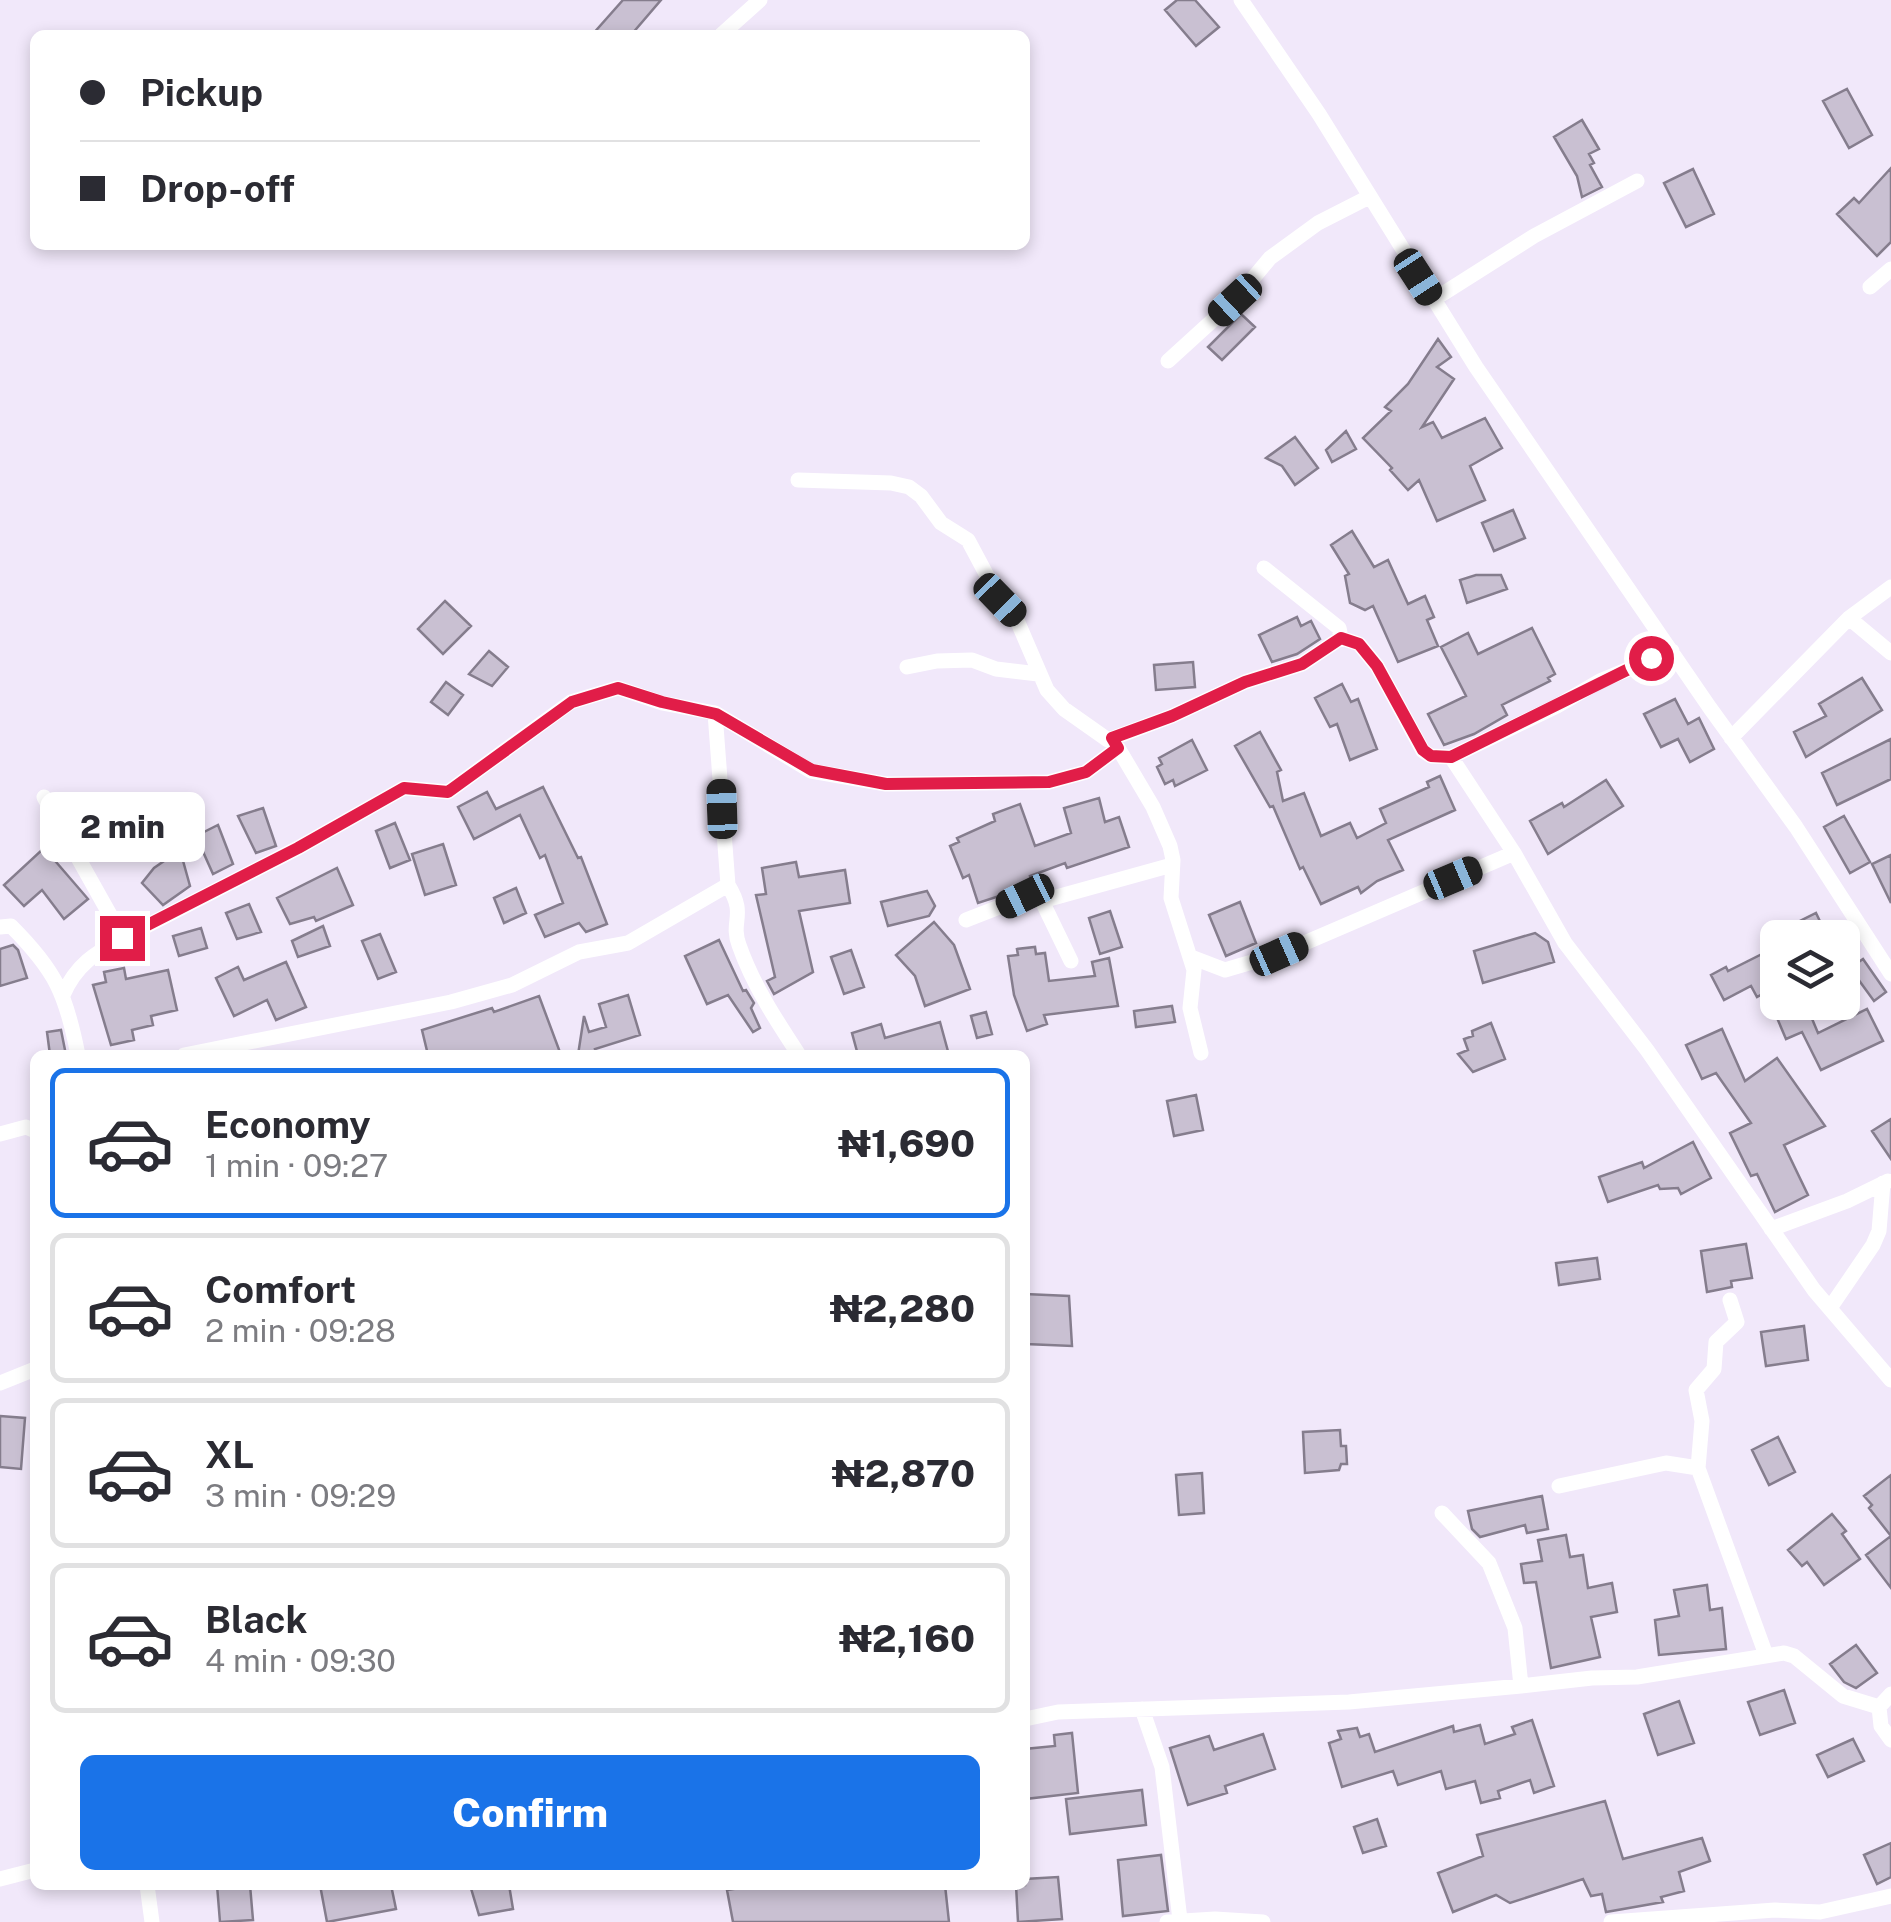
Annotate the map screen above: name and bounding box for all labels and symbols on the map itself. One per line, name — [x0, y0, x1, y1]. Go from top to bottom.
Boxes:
car — [1389, 244, 1447, 310]
car — [1203, 269, 1267, 331]
car — [968, 568, 1032, 632]
route start — [1629, 636, 1674, 681]
car — [706, 778, 738, 840]
callout: 2 min — [39, 793, 204, 863]
car — [1420, 852, 1486, 904]
car — [991, 869, 1059, 923]
route end — [100, 916, 145, 961]
car — [1245, 928, 1313, 980]

